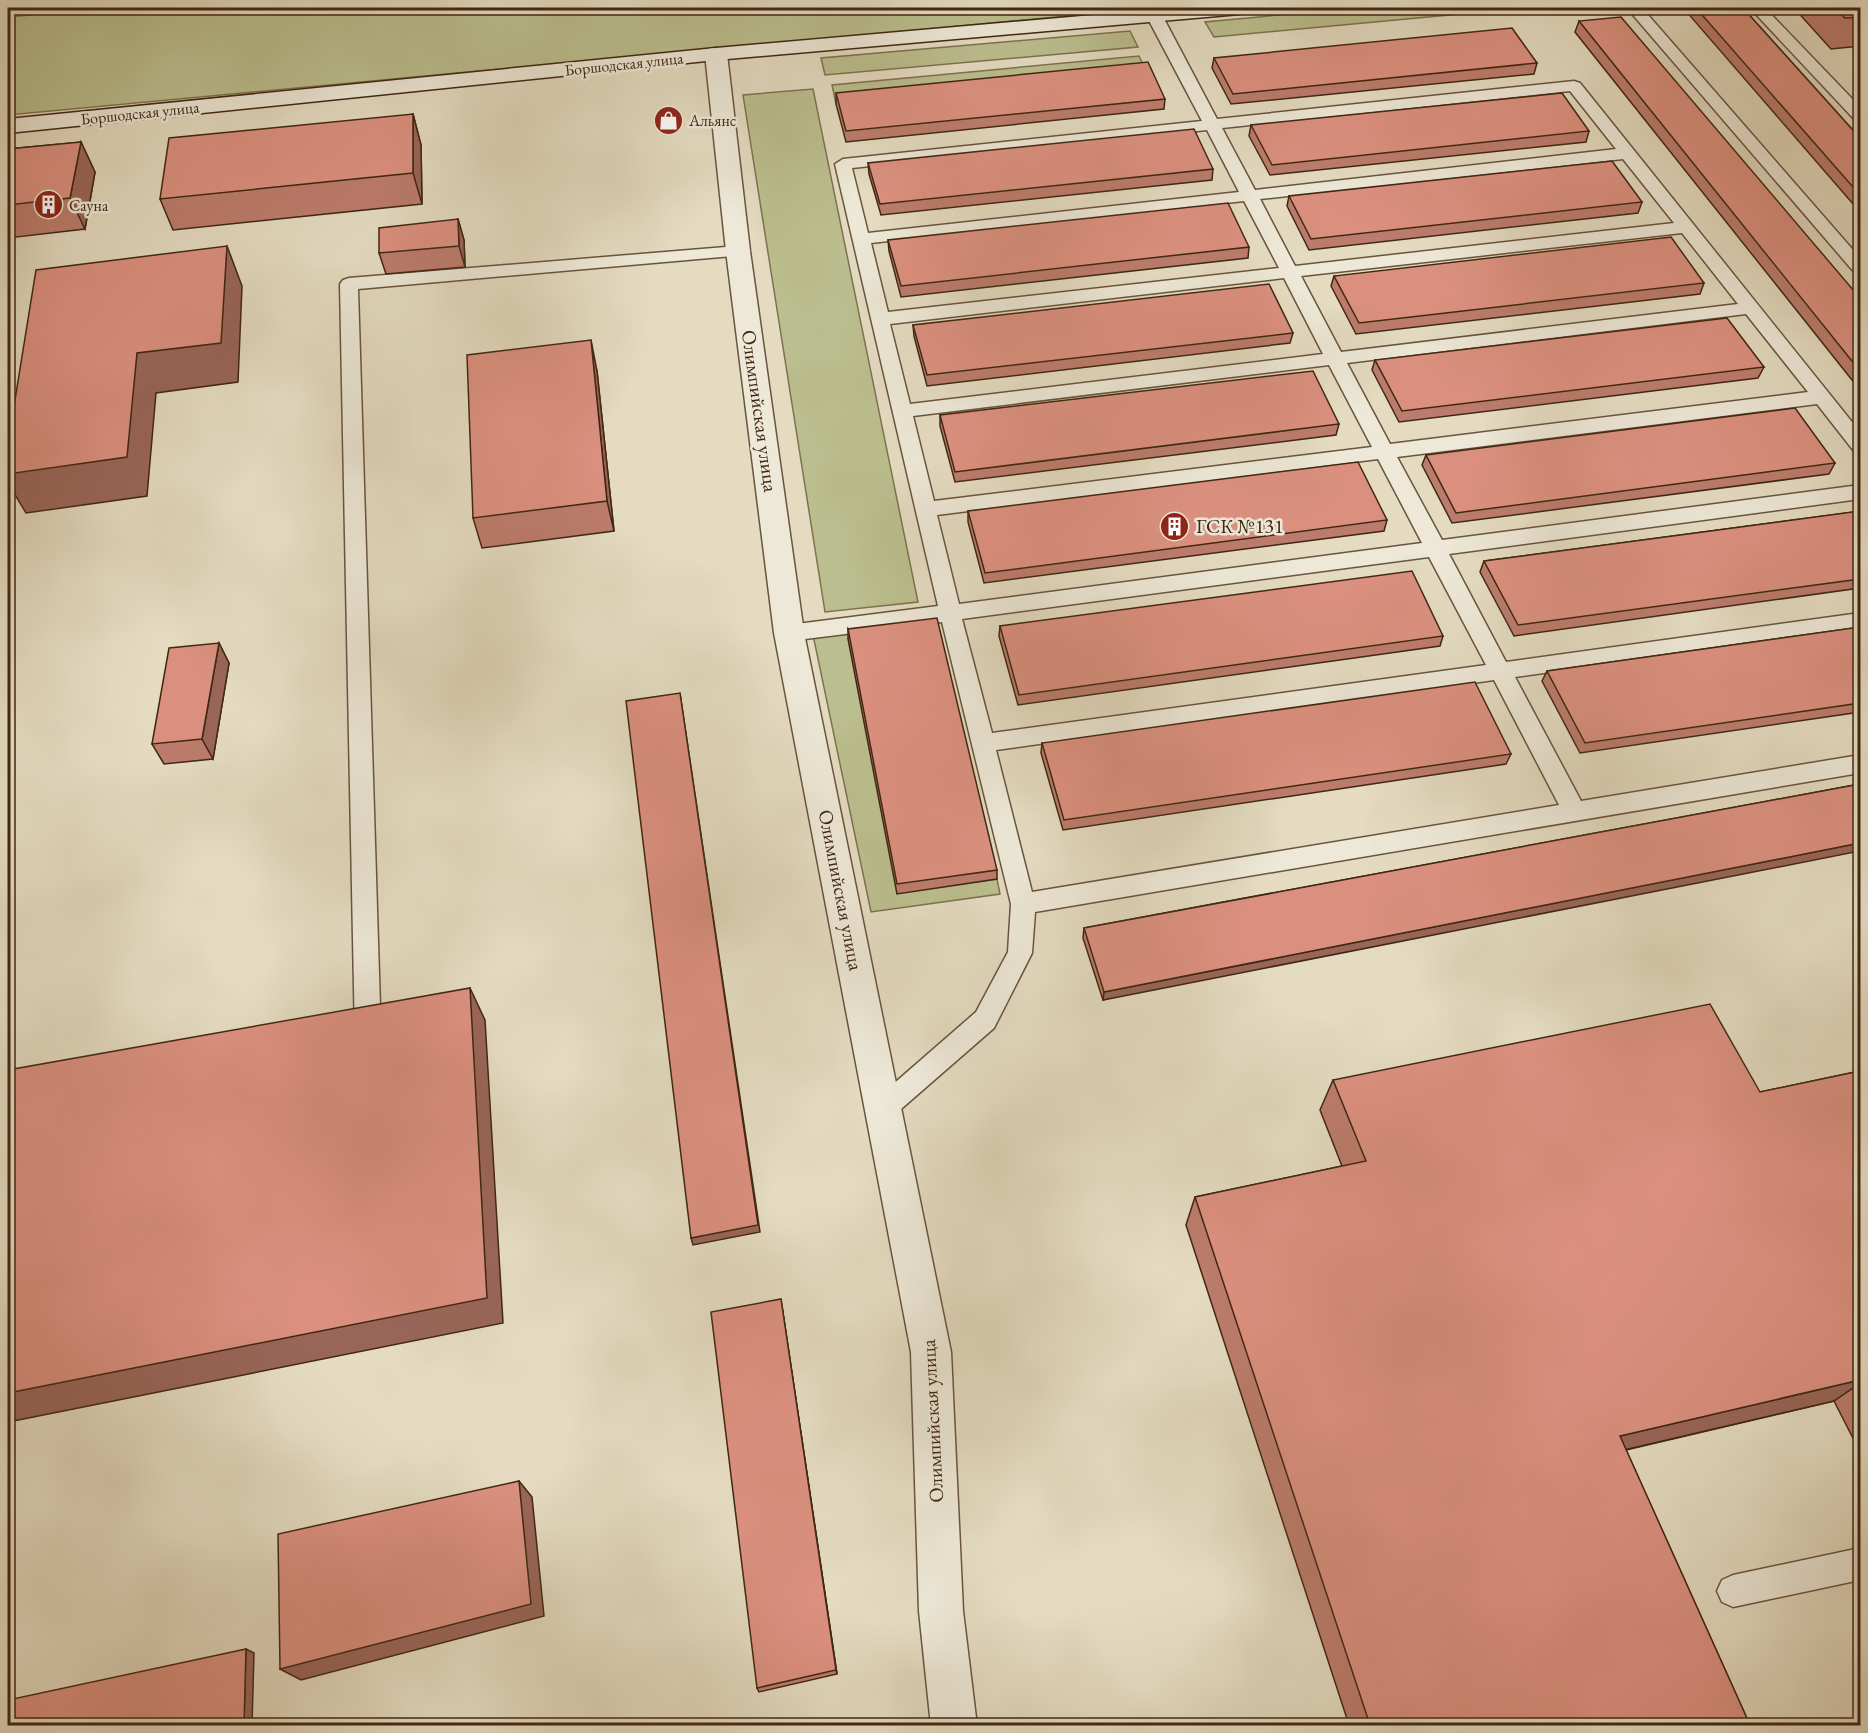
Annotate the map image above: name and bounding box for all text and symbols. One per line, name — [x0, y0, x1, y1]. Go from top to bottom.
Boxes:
street label: Боршодская улица — [564, 47, 685, 81]
street label: Боршодская улица — [80, 96, 201, 130]
shop icon: Альянс — [652, 104, 684, 136]
place label: Альянс — [688, 110, 736, 131]
building icon: Сауна — [32, 189, 64, 221]
place label: Сауна — [69, 195, 109, 216]
street label: Олимпийская улица — [736, 328, 784, 494]
building icon: ГСК №131 — [1159, 510, 1191, 542]
place label: ГСК №131 — [1196, 513, 1284, 539]
street label: Олимпийская улица — [813, 807, 869, 973]
street label: Олимпийская улица — [915, 1339, 949, 1503]

